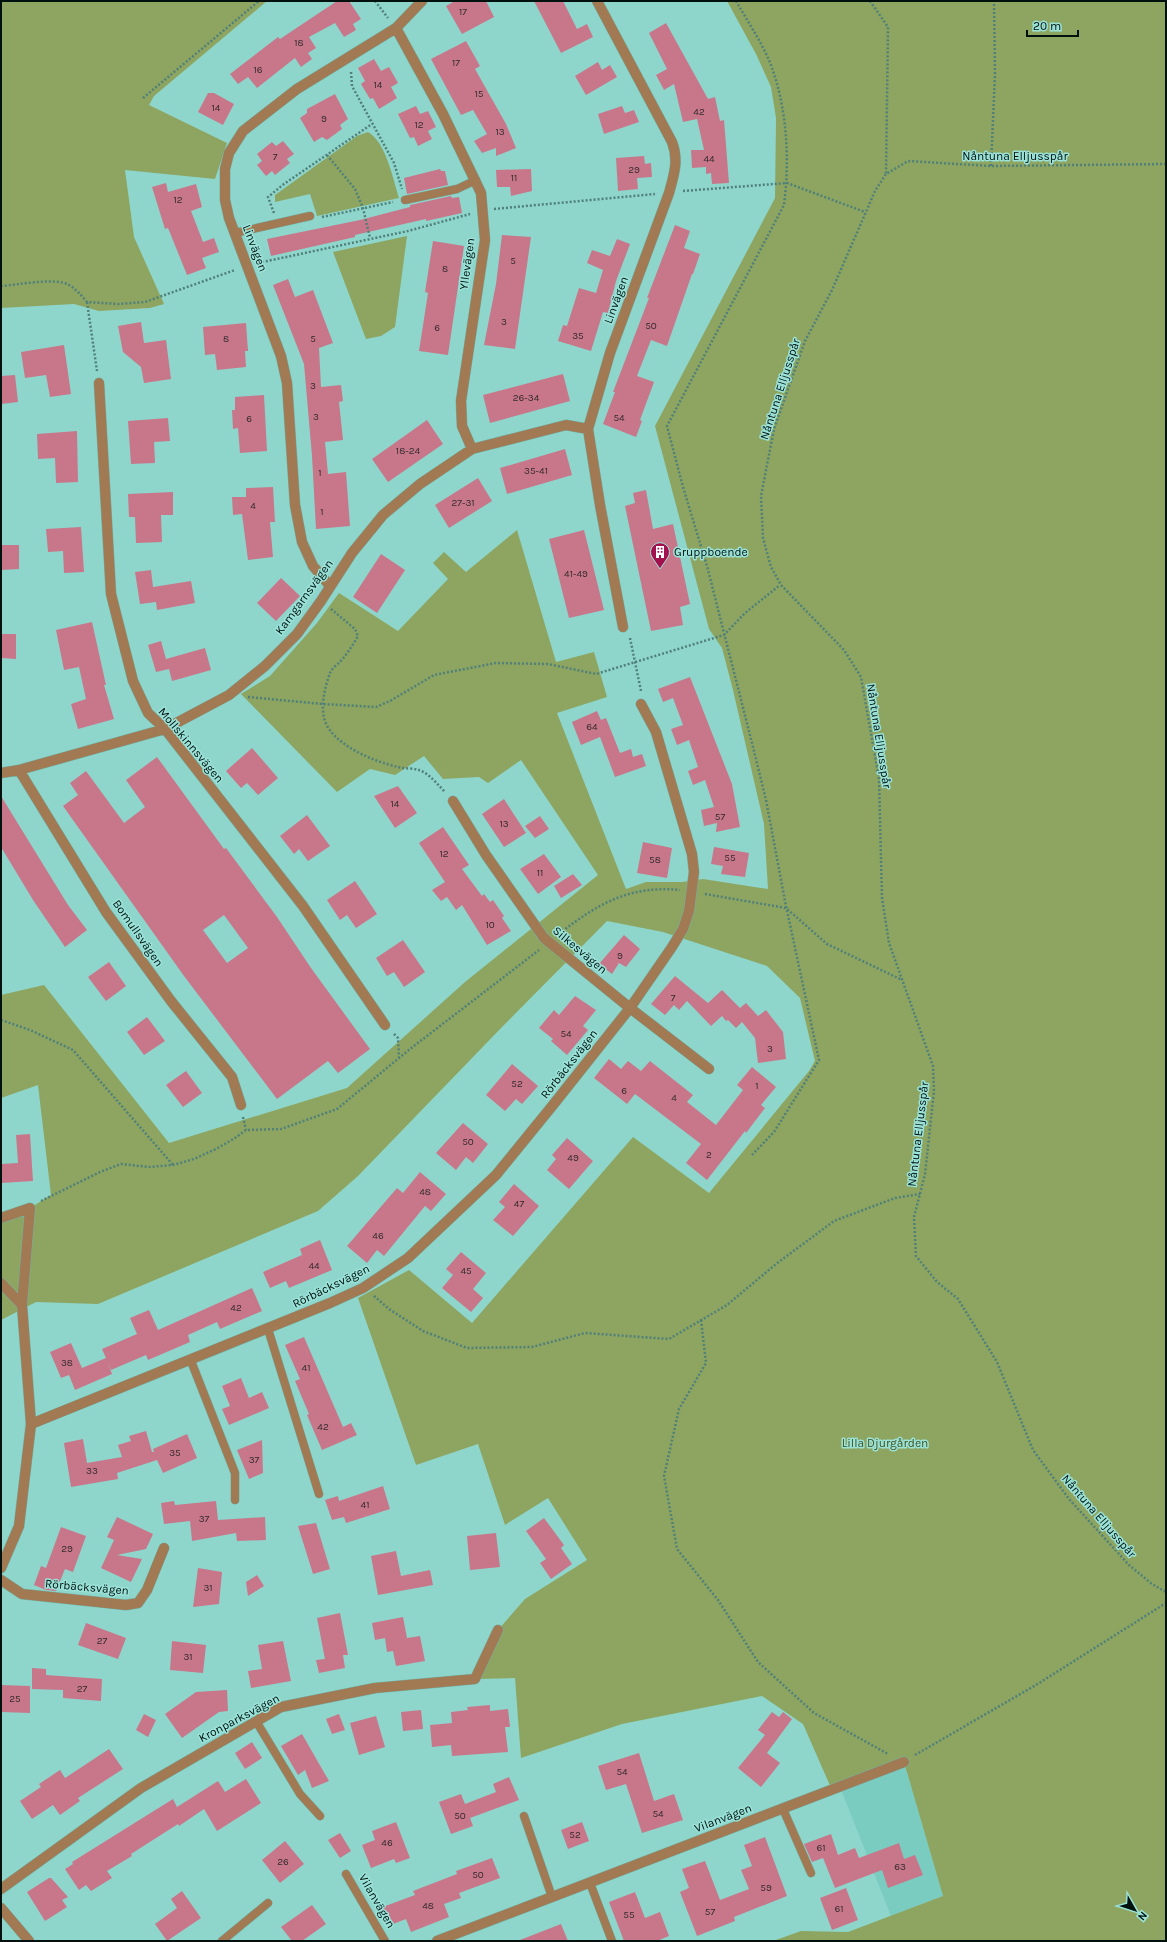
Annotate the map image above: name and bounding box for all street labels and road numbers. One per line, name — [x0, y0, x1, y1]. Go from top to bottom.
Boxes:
street label: Nåntuna Elljusspår — [962, 149, 1068, 163]
street label: Linvägen — [240, 223, 270, 273]
street label: Yllevägen — [456, 237, 478, 291]
street label: Linvägen — [601, 274, 631, 326]
street label: Nåntuna Elljusspår — [757, 336, 803, 441]
street label: Kamgarnsvägen — [272, 557, 336, 637]
street label: Nåntuna Elljusspår — [864, 683, 894, 790]
street label: Mollskinnsvägen — [156, 705, 226, 785]
street label: Bomullsvägen — [110, 897, 166, 969]
street label: Silkesvägen — [550, 923, 610, 977]
street label: Rörbäcksvägen — [538, 1027, 600, 1101]
street label: Nåntuna Elljusspår — [905, 1080, 931, 1187]
street label: Rörbäcksvägen — [290, 1261, 372, 1311]
street label: Nåntuna Elljusspår — [1059, 1472, 1139, 1561]
street label: Rörbäcksvägen — [45, 1576, 129, 1598]
street label: Kronparksvägen — [196, 1691, 282, 1745]
street label: Vilanvägen — [692, 1801, 754, 1835]
street label: Vilanvägen — [356, 1871, 398, 1931]

